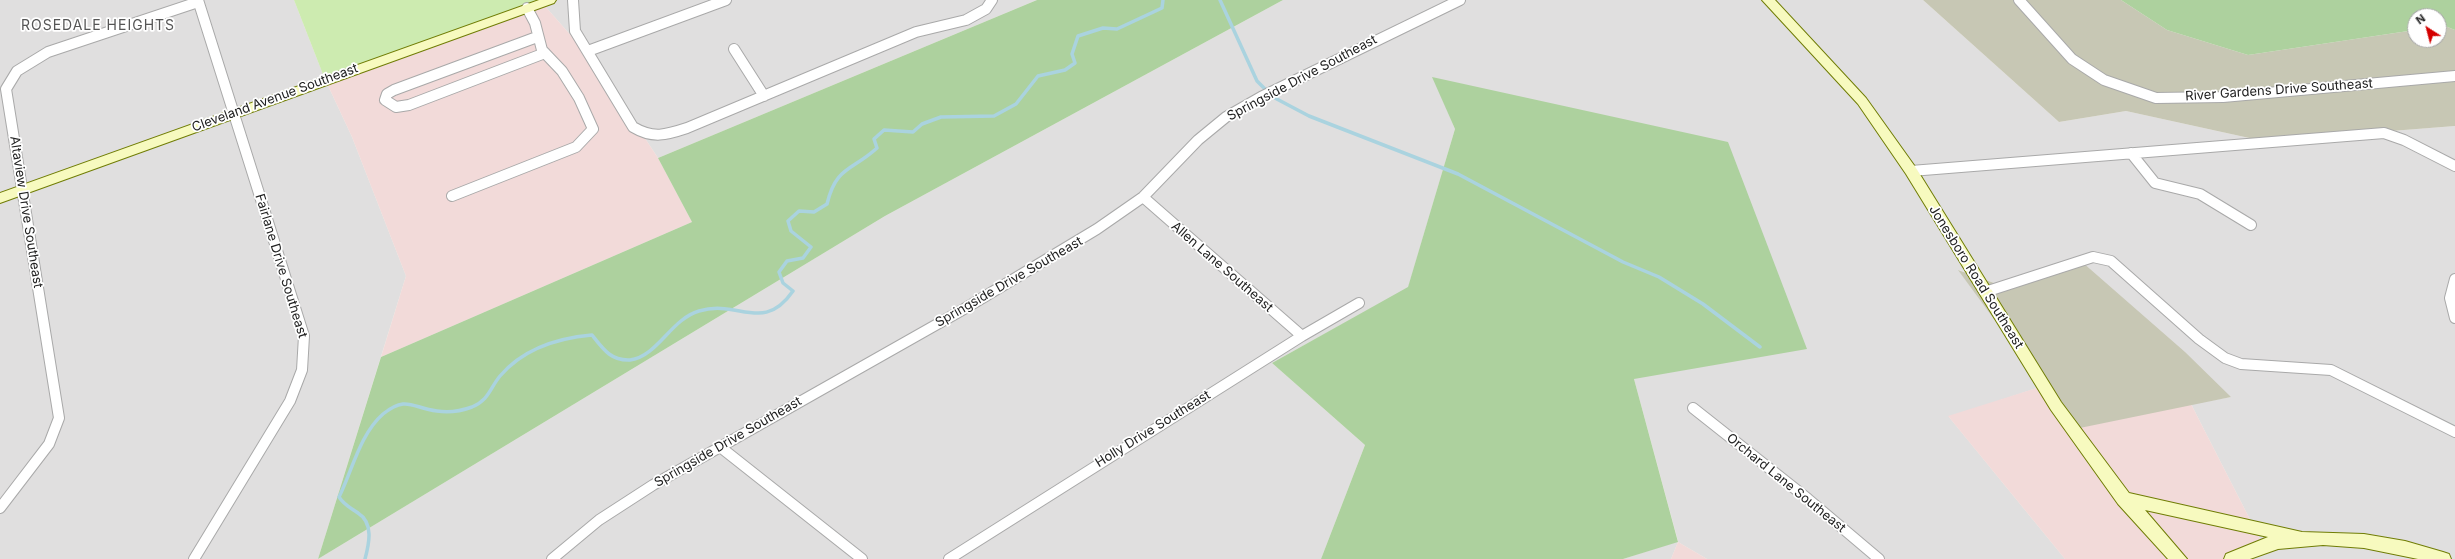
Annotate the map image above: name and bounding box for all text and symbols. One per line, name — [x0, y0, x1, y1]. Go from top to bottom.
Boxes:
north arrow — [2407, 8, 2447, 48]
text: N — [2413, 11, 2428, 27]
district label: ROSEDALE HEIGHTS — [21, 18, 175, 34]
street label: Springside Drive Southeast — [1225, 32, 1379, 124]
street label: Cleveland Avenue Southeast — [190, 61, 360, 135]
street label: River Gardens Drive Southeast — [2185, 76, 2373, 104]
street label: Altaview Drive Southeast — [6, 135, 46, 289]
street label: Fairlane Drive Southeast — [252, 192, 310, 340]
street label: Jonesboro Road Southeast — [1925, 202, 2027, 352]
street label: Allen Lane Southeast — [1168, 219, 1276, 315]
street label: Springside Drive Southeast — [933, 233, 1085, 331]
street label: Holly Drive Southeast — [1093, 387, 1213, 471]
street label: Springside Drive Southeast — [652, 393, 804, 491]
street label: Orchard Lane Southeast — [1723, 430, 1849, 536]

